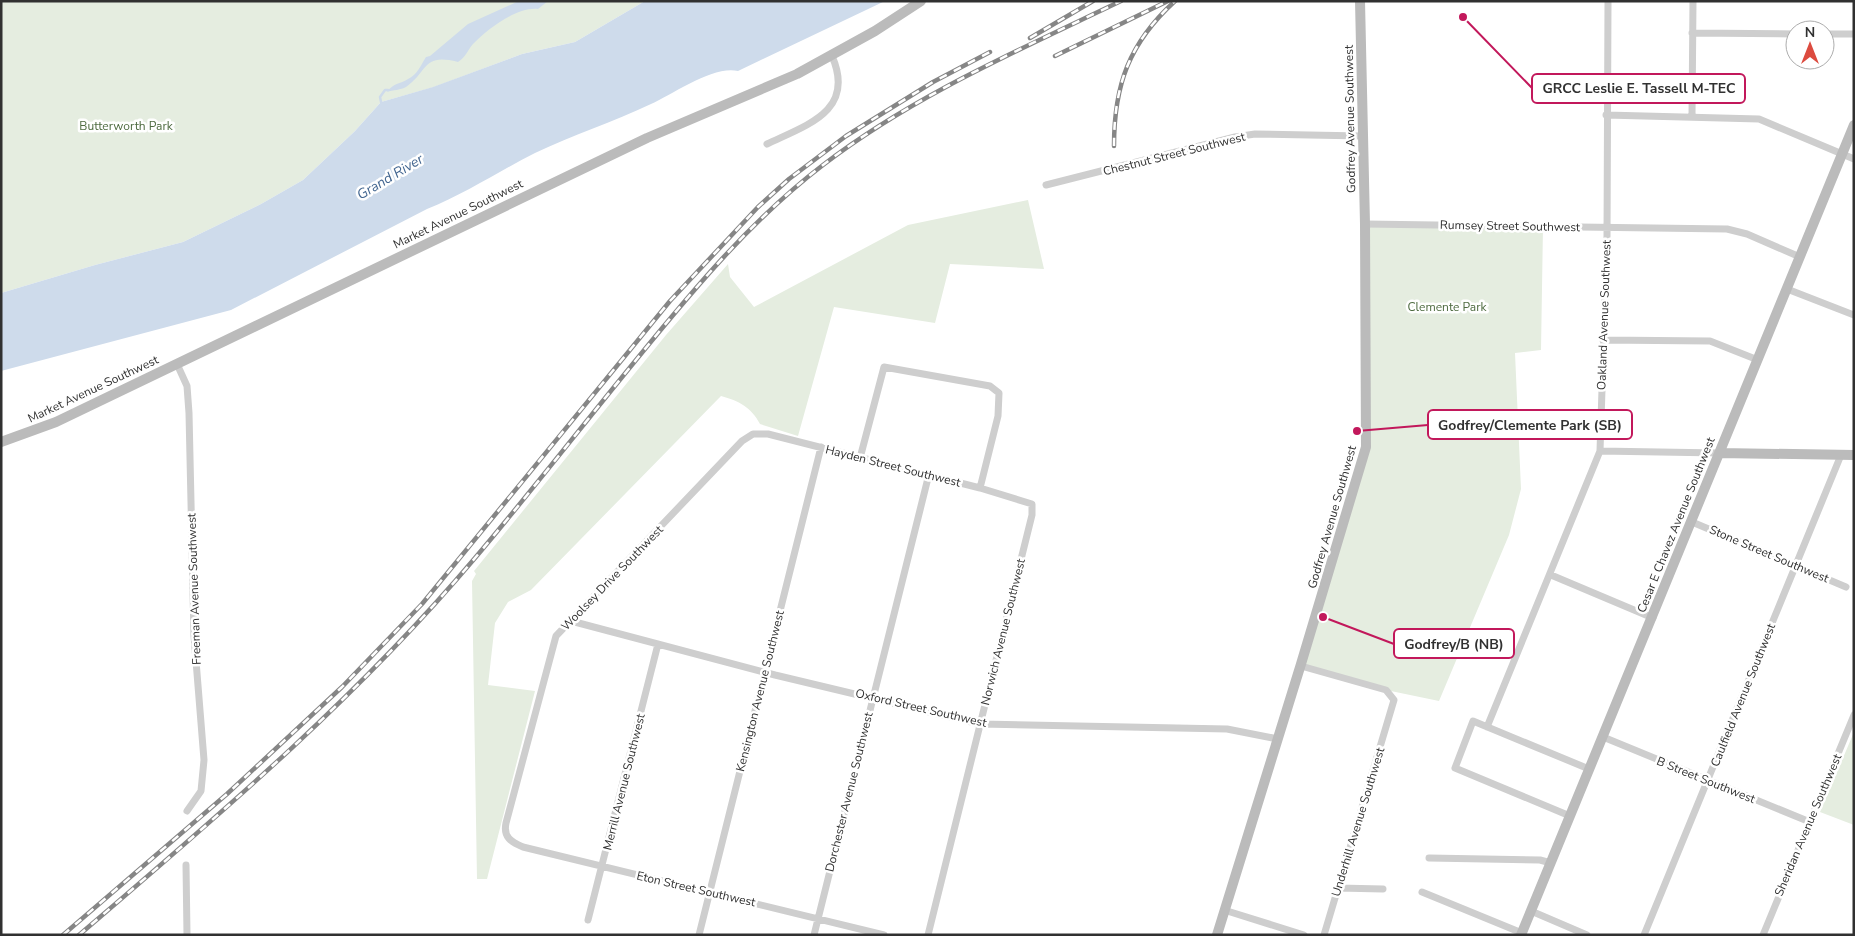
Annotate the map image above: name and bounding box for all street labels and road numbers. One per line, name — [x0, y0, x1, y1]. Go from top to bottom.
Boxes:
street label: Godfrey Avenue Southwest — [1341, 44, 1359, 193]
street label: Chestnut Street Southwest — [1101, 128, 1247, 179]
street label: Market Avenue Southwest — [390, 175, 526, 252]
street label: Rumsey Street Southwest — [1440, 217, 1581, 235]
street label: Oakland Avenue Southwest — [1593, 239, 1615, 390]
street label: Market Avenue Southwest — [25, 351, 162, 426]
street label: Cesar E Chavez Avenue Southwest — [1633, 434, 1719, 615]
street label: Hayden Street Southwest — [824, 441, 963, 491]
street label: Godfrey Avenue Southwest — [1304, 443, 1360, 590]
street label: Freeman Avenue Southwest — [183, 512, 205, 665]
street label: Woolsey Drive Southwest — [558, 521, 667, 634]
street label: Stone Street Southwest — [1707, 522, 1832, 587]
street label: Norwich Avenue Southwest — [977, 556, 1029, 707]
street label: Kensington Avenue Southwest — [732, 608, 788, 773]
street label: Caulfield Avenue Southwest — [1707, 620, 1779, 769]
street label: Oxford Street Southwest — [854, 685, 989, 731]
street label: Dorchester Avenue Southwest — [821, 710, 877, 874]
street label: Merrill Avenue Southwest — [599, 711, 649, 852]
street label: Underhill Avenue Southwest — [1328, 745, 1389, 898]
street label: Sheridan Avenue Southwest — [1771, 751, 1846, 898]
street label: B Street Southwest — [1654, 753, 1758, 807]
street label: Eton Street Southwest — [635, 868, 758, 911]

